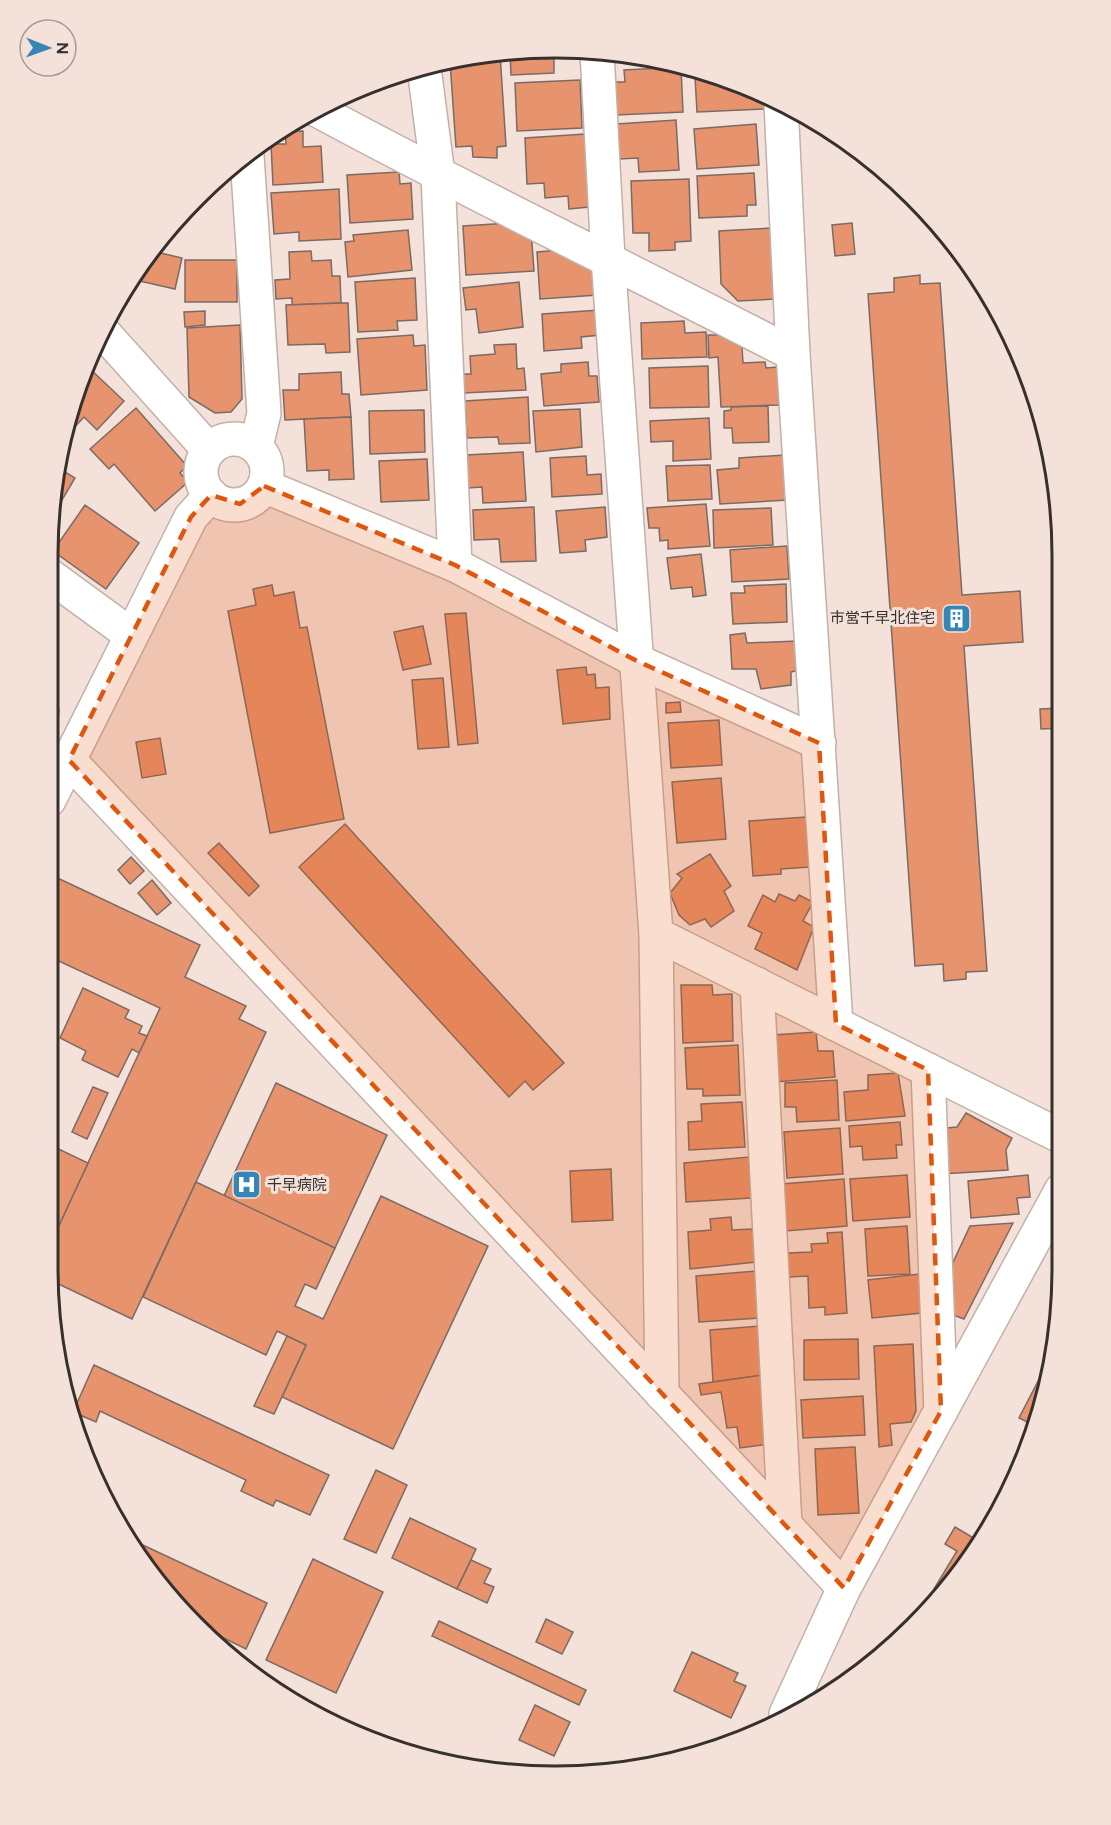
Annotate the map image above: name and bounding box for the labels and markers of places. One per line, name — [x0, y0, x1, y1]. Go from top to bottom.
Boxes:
building icon: 市営千早北住宅 — [940, 602, 972, 634]
place label: 市営千早北住宅 — [830, 609, 935, 627]
hospital icon: 千早病院 — [230, 1169, 262, 1201]
place label: 千早病院 — [267, 1176, 327, 1194]

